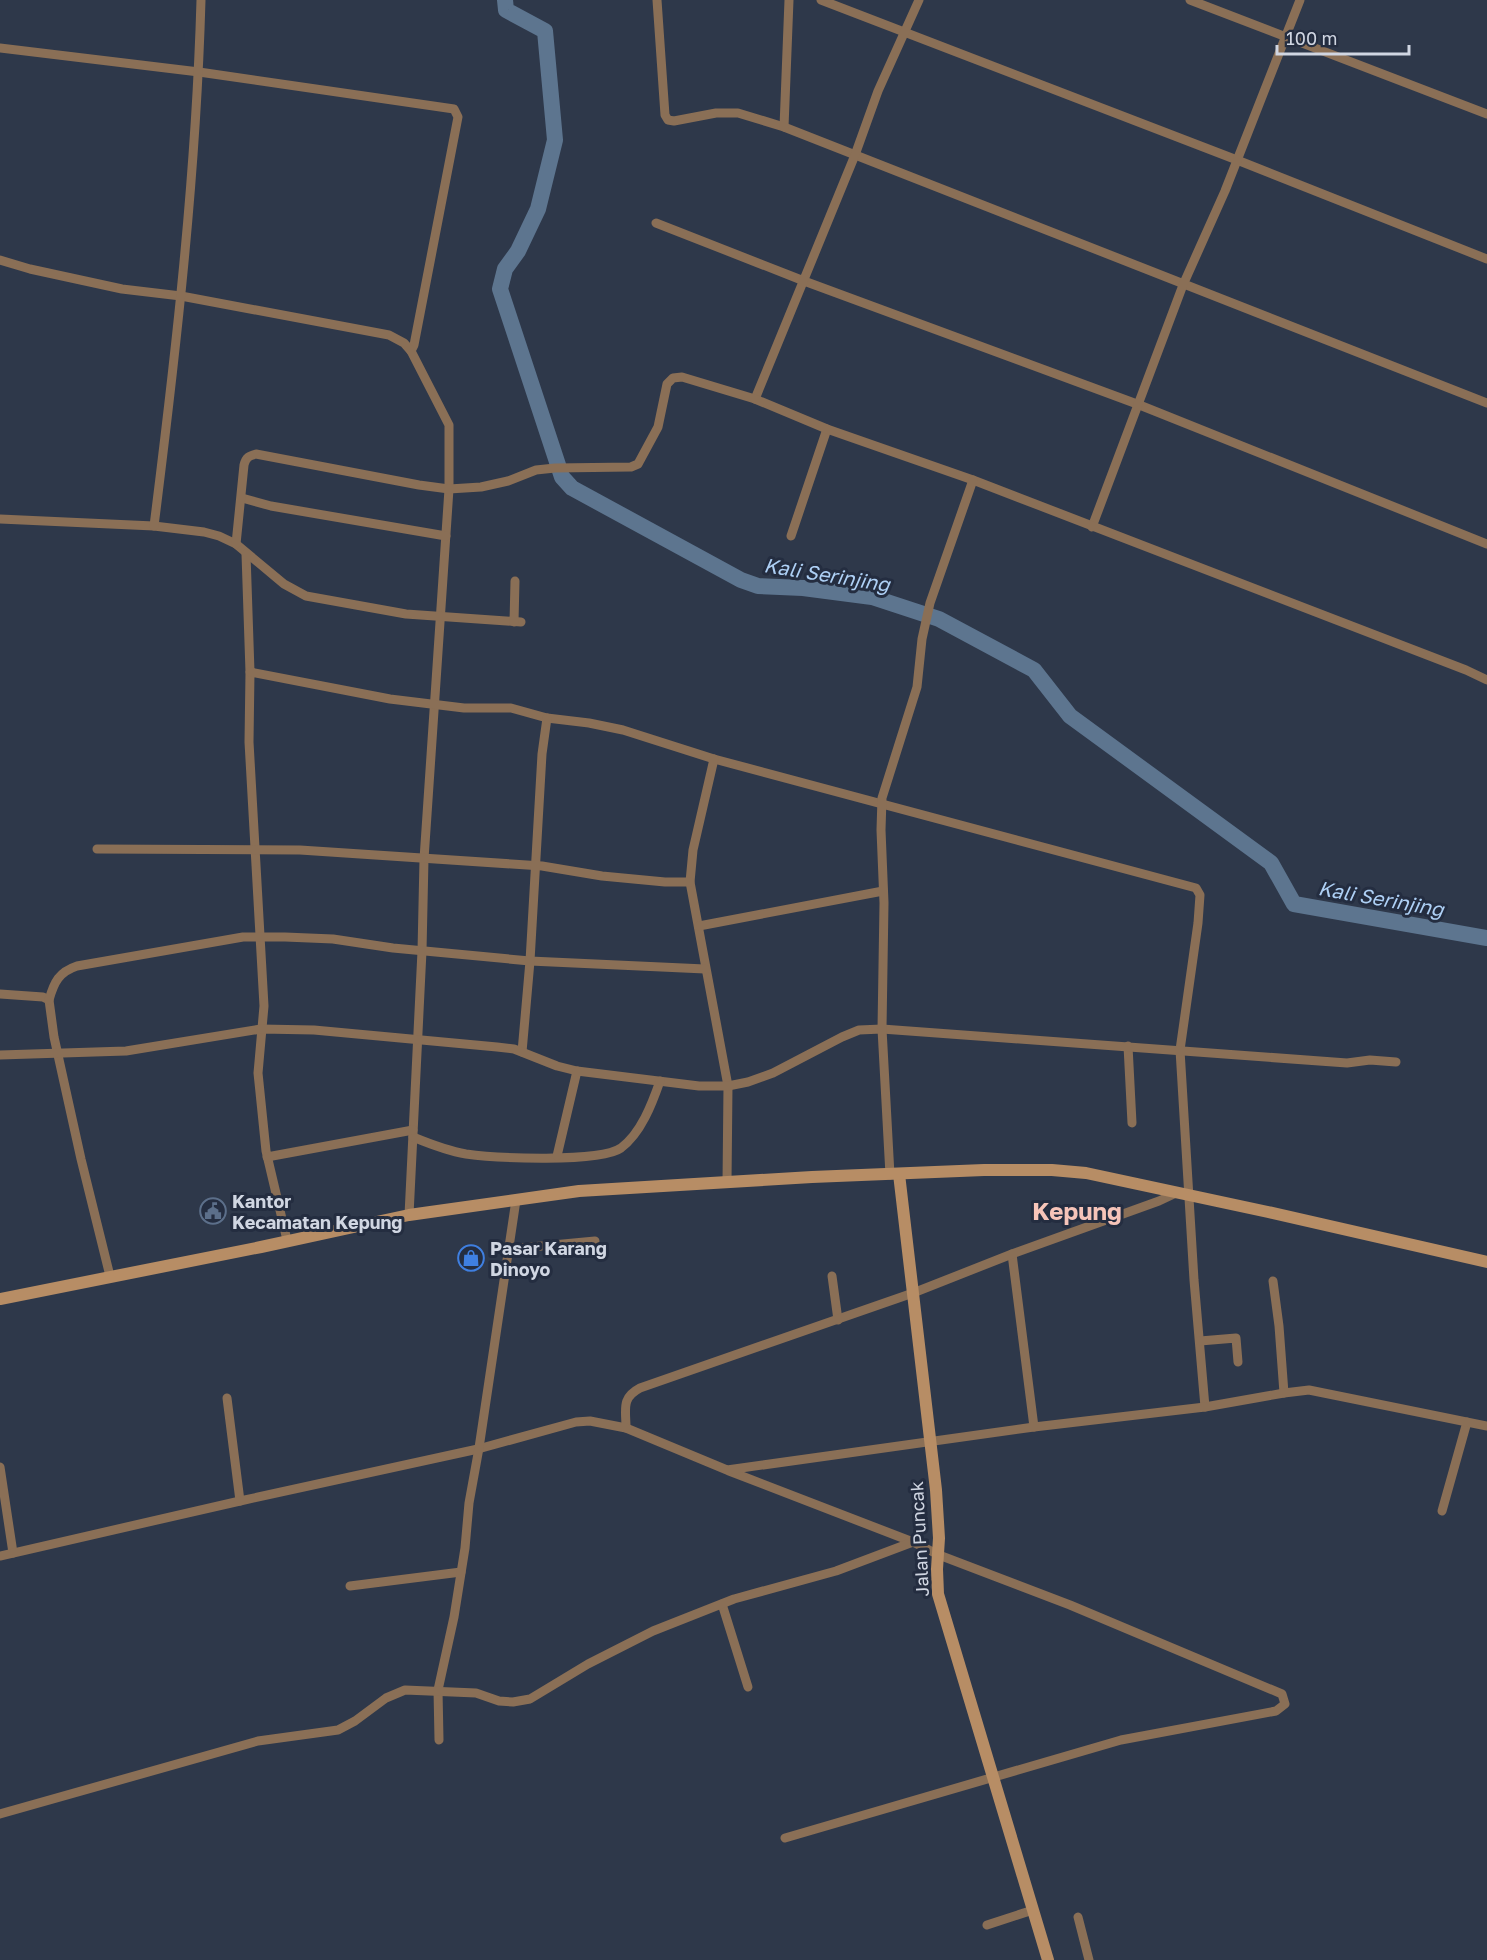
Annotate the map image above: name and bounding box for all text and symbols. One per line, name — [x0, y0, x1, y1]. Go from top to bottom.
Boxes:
scale bar — [1277, 18, 1409, 56]
text: 100 m — [1286, 27, 1337, 49]
water label: Kali Serinjing — [762, 552, 893, 597]
water label: Kali Serinjing — [1316, 875, 1447, 922]
place label: Kantor Kecamatan Kepung — [232, 1190, 402, 1233]
public building icon: Kantor Kecamatan Kepung — [198, 1196, 228, 1226]
district label: Kepung — [1032, 1196, 1122, 1225]
place label: Pasar Karang Dinoyo — [490, 1237, 607, 1280]
shop icon: Pasar Karang Dinoyo — [456, 1243, 486, 1273]
street label: Jalan Puncak — [905, 1481, 933, 1597]

